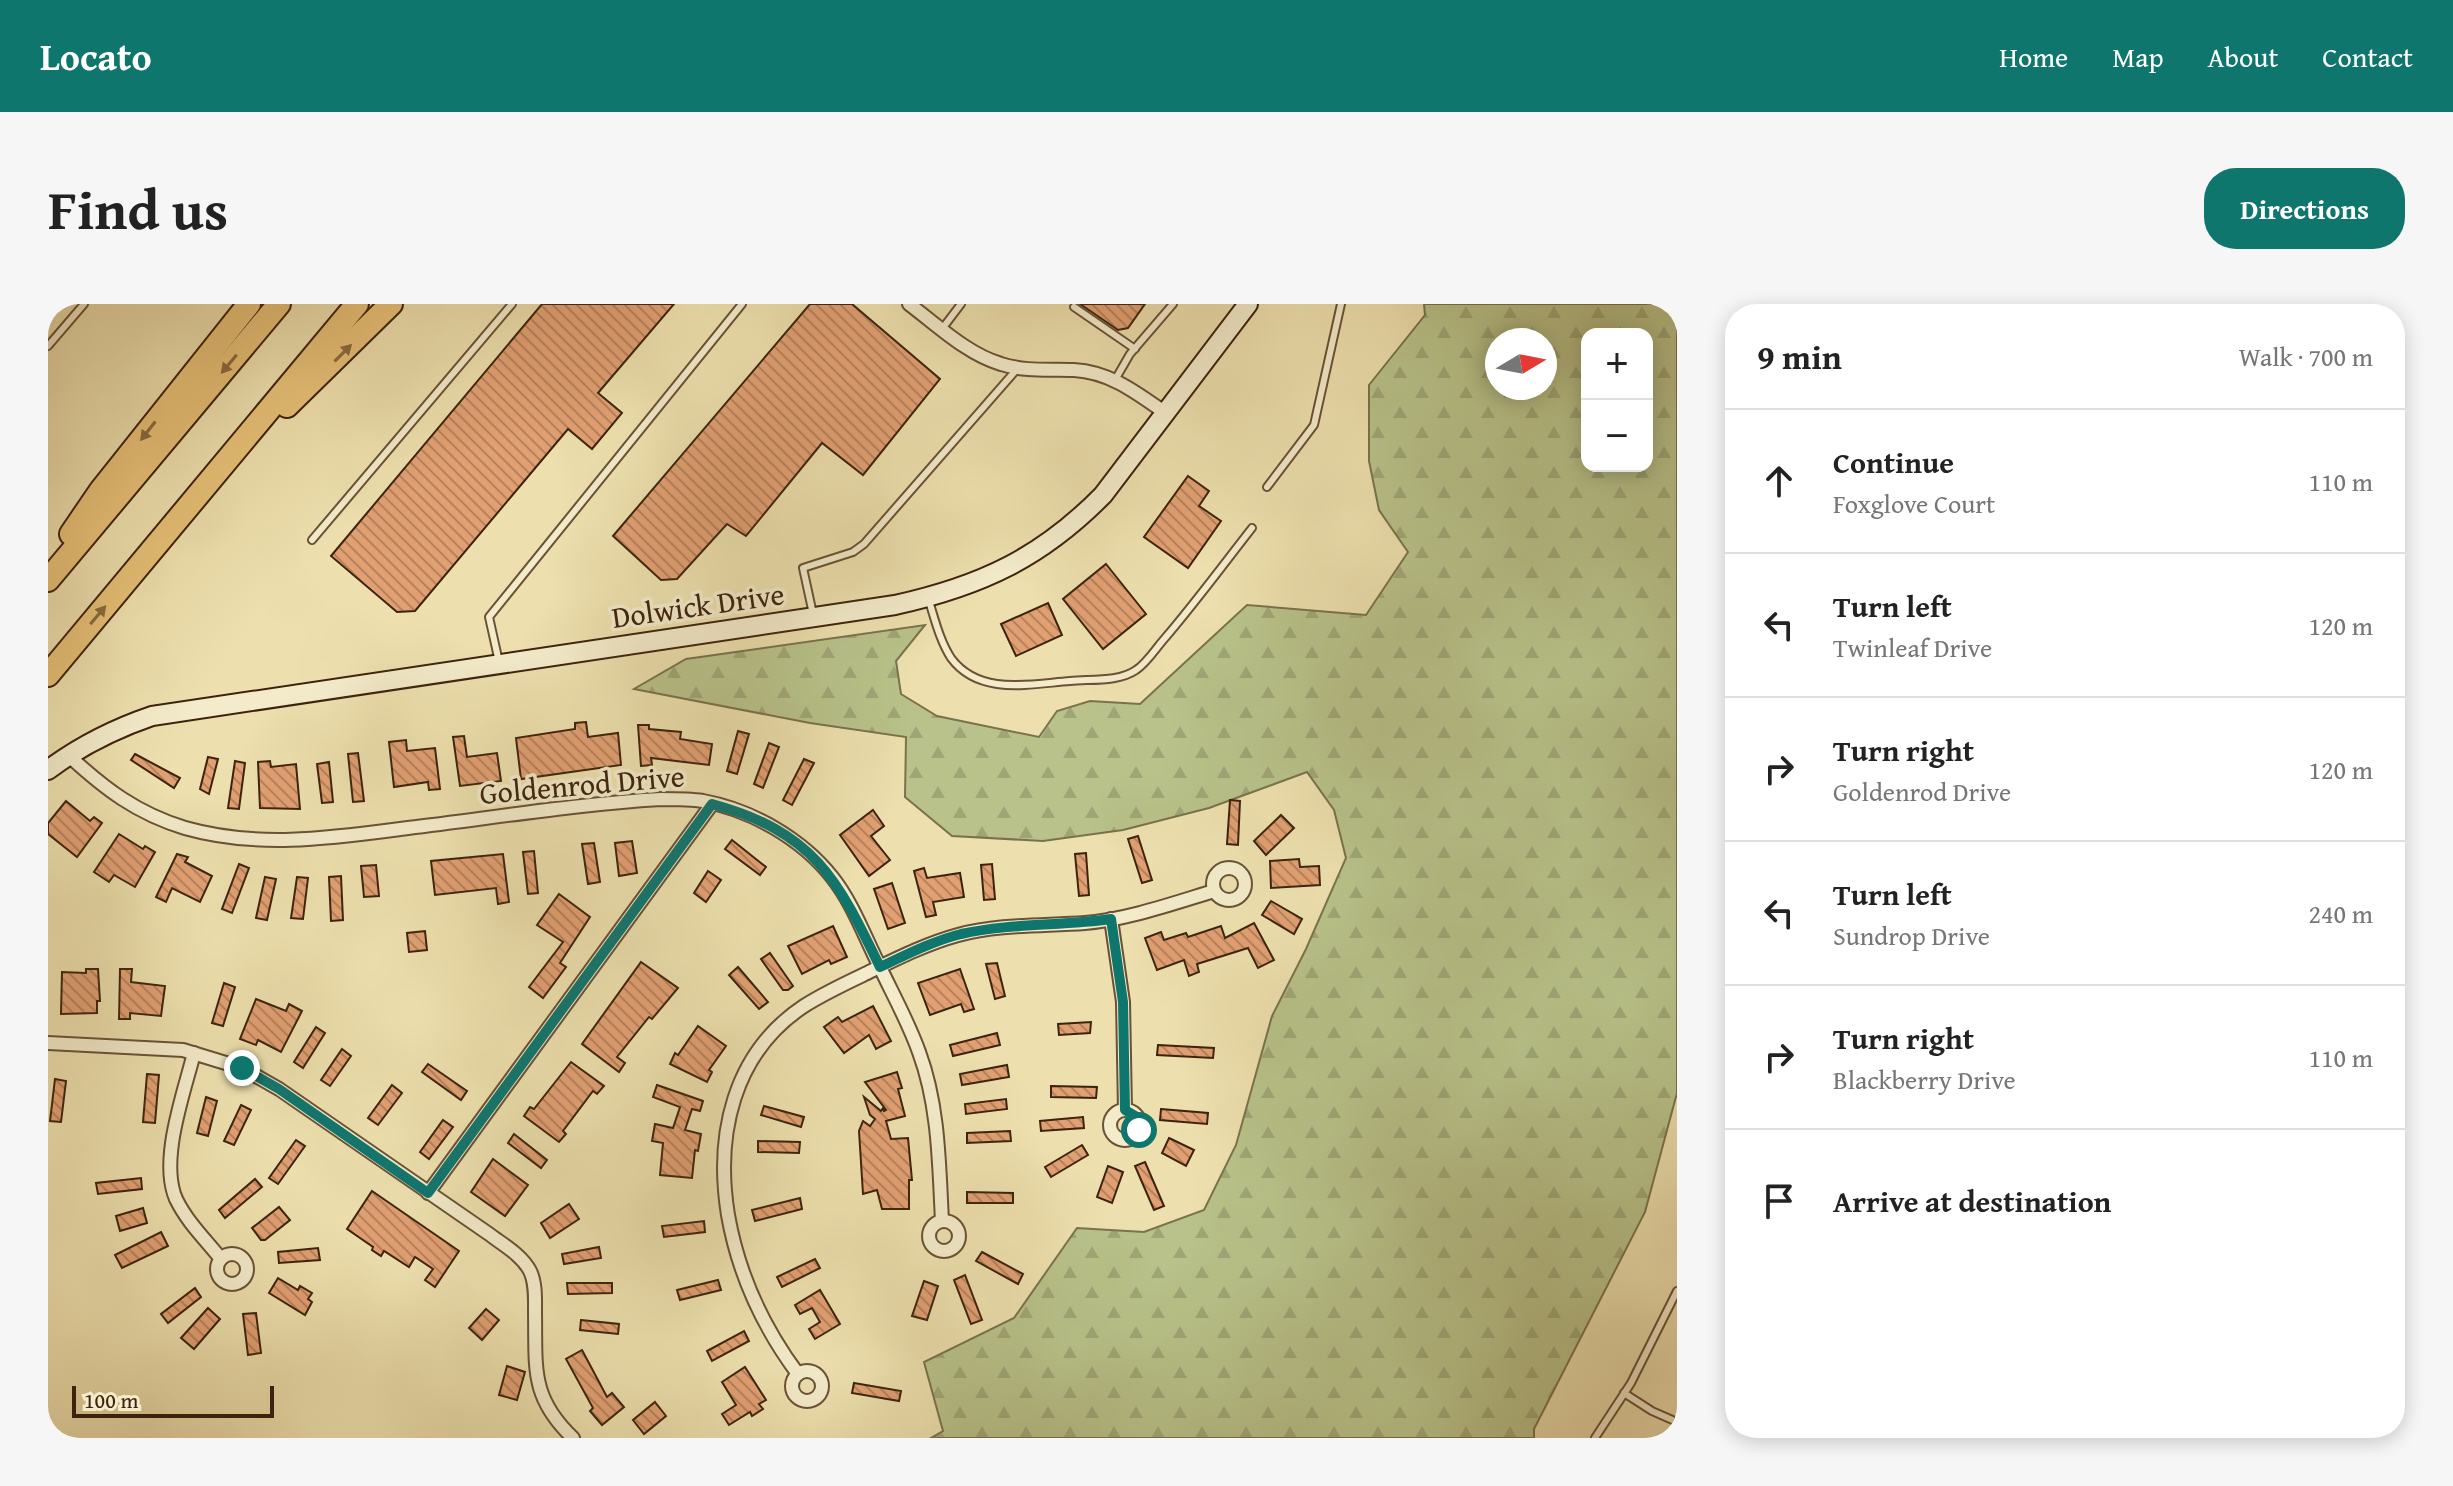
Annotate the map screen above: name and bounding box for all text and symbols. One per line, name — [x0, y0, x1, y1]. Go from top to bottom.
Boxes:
text: Locato — [40, 28, 152, 84]
text: Home — [1999, 36, 2068, 77]
text: Map — [2112, 36, 2164, 77]
text: About — [2208, 36, 2278, 77]
text: Contact — [2322, 36, 2413, 77]
text: Find us — [48, 167, 228, 250]
button: Directions — [2204, 168, 2405, 249]
north arrow — [1485, 328, 1557, 400]
map controls — [1581, 328, 1653, 472]
button: + — [1581, 328, 1653, 400]
text: 9 min — [1757, 332, 1842, 381]
text: Walk · 700 m — [2239, 337, 2373, 376]
one-way arrow — [333, 344, 351, 363]
one-way arrow — [221, 354, 238, 374]
button: − — [1581, 400, 1653, 472]
one-way arrow — [140, 421, 157, 441]
text: Continue — [1833, 440, 1954, 484]
icon: ahead — [1757, 459, 1801, 503]
text: 110 m — [2308, 462, 2373, 501]
text: Foxglove Court — [1833, 484, 1995, 523]
street label: Dolwick Drive — [609, 571, 787, 639]
text: Turn left — [1833, 584, 1952, 628]
icon: left — [1757, 603, 1801, 647]
one-way arrow — [89, 605, 106, 625]
text: 120 m — [2308, 606, 2373, 645]
text: Twinleaf Drive — [1833, 628, 1992, 667]
text: Turn right — [1833, 728, 1974, 772]
icon: right — [1757, 747, 1801, 791]
text: 120 m — [2308, 750, 2373, 789]
street label: Goldenrod Drive — [478, 753, 686, 815]
text: Goldenrod Drive — [1833, 772, 2011, 811]
text: Turn left — [1833, 872, 1952, 916]
icon: left — [1757, 891, 1801, 935]
text: 240 m — [2308, 894, 2373, 933]
text: Sundrop Drive — [1833, 916, 1990, 955]
text: Turn right — [1833, 1016, 1974, 1060]
icon: right — [1757, 1035, 1801, 1079]
text: 110 m — [2308, 1038, 2373, 1077]
route end — [224, 1050, 260, 1086]
text: Blackberry Drive — [1833, 1060, 2016, 1099]
route start — [1121, 1112, 1157, 1148]
icon: arrive — [1757, 1179, 1801, 1223]
text: Arrive at destination — [1833, 1179, 2111, 1223]
scale bar — [72, 1382, 274, 1418]
text: 100 m — [84, 1384, 139, 1416]

